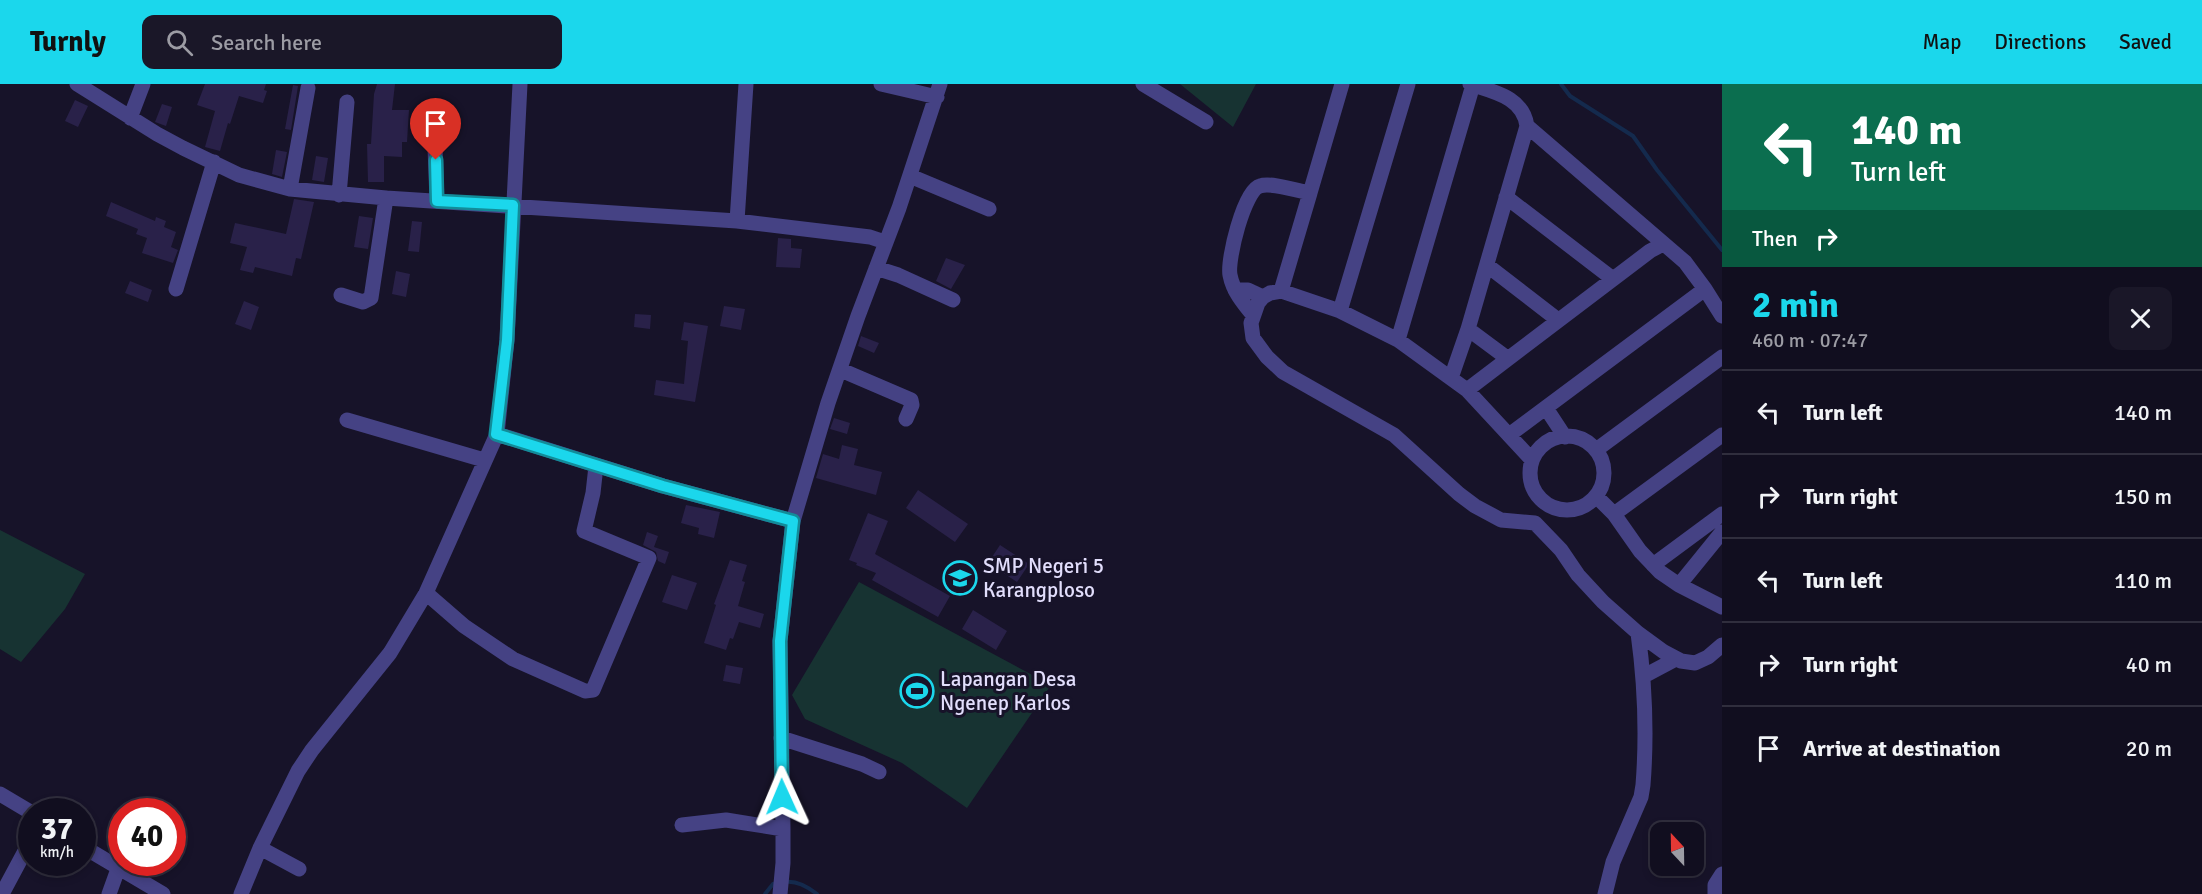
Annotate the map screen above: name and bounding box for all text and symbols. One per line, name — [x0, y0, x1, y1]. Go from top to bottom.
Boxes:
search box — [142, 15, 562, 69]
text: Turnly — [30, 25, 106, 59]
icon: search — [163, 26, 196, 59]
text: Search here — [211, 29, 322, 56]
text: Map — [1923, 29, 1961, 55]
text: Directions — [1994, 29, 2086, 55]
text: Saved — [2119, 29, 2172, 55]
pin — [410, 98, 461, 160]
text: 140 m — [1851, 105, 1962, 156]
icon: arrive — [419, 107, 452, 140]
icon: left — [1752, 108, 1830, 186]
text: Turn left — [1851, 156, 1946, 189]
icon: right — [1810, 222, 1843, 255]
text: Then — [1752, 225, 1798, 252]
text: 2 min — [1752, 283, 1839, 328]
button: close — [2109, 287, 2172, 350]
text: 460 m · 07:47 — [1752, 328, 1868, 353]
icon: left — [1752, 396, 1785, 429]
text: Turn left — [1803, 399, 1883, 426]
text: 140 m — [2114, 399, 2172, 426]
icon: right — [1752, 480, 1785, 513]
text: Turn right — [1803, 483, 1898, 510]
text: 150 m — [2114, 483, 2172, 510]
place label: SMP Negeri 5 Karangploso — [983, 553, 1104, 603]
school or university icon: SMP Negeri 5 Karangploso — [942, 560, 978, 596]
icon: left — [1752, 564, 1785, 597]
text: Turn left — [1803, 567, 1883, 594]
text: 110 m — [2114, 567, 2172, 594]
icon: right — [1752, 648, 1785, 681]
text: Turn right — [1803, 651, 1898, 678]
text: 40 m — [2126, 651, 2172, 678]
place label: Lapangan Desa Ngenep Karlos — [940, 666, 1076, 716]
sports icon: Lapangan Desa Ngenep Karlos — [899, 673, 935, 709]
icon: arrive — [1752, 732, 1785, 765]
text: Arrive at destination — [1803, 735, 2000, 762]
text: 20 m — [2126, 735, 2172, 762]
position arrow — [750, 765, 814, 829]
speed limit sign: 40 — [108, 798, 186, 876]
text: 37 — [41, 811, 73, 848]
north arrow — [1650, 822, 1704, 876]
map controls — [1650, 822, 1704, 876]
text: km/h — [40, 843, 74, 861]

